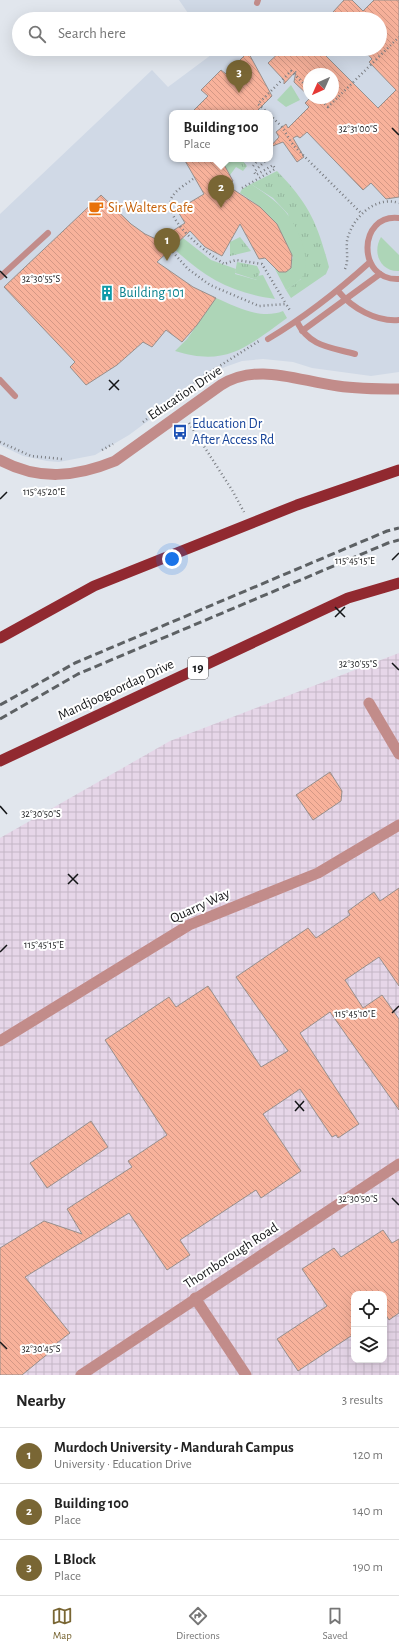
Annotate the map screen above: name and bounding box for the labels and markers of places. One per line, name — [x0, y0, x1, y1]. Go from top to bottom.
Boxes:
pin: 3 — [226, 60, 252, 93]
pin: 2 — [208, 175, 234, 208]
cafe icon: Sir Walters Cafe — [87, 199, 105, 217]
place label: Sir Walters Cafe — [108, 201, 193, 215]
pin: 1 — [154, 228, 180, 261]
building icon: Building 101 — [98, 284, 116, 302]
place label: Building 101 — [119, 286, 185, 300]
place label: Education Dr After Access Rd — [192, 417, 274, 447]
bus stop icon: Education Dr After Access Rd — [171, 423, 189, 441]

